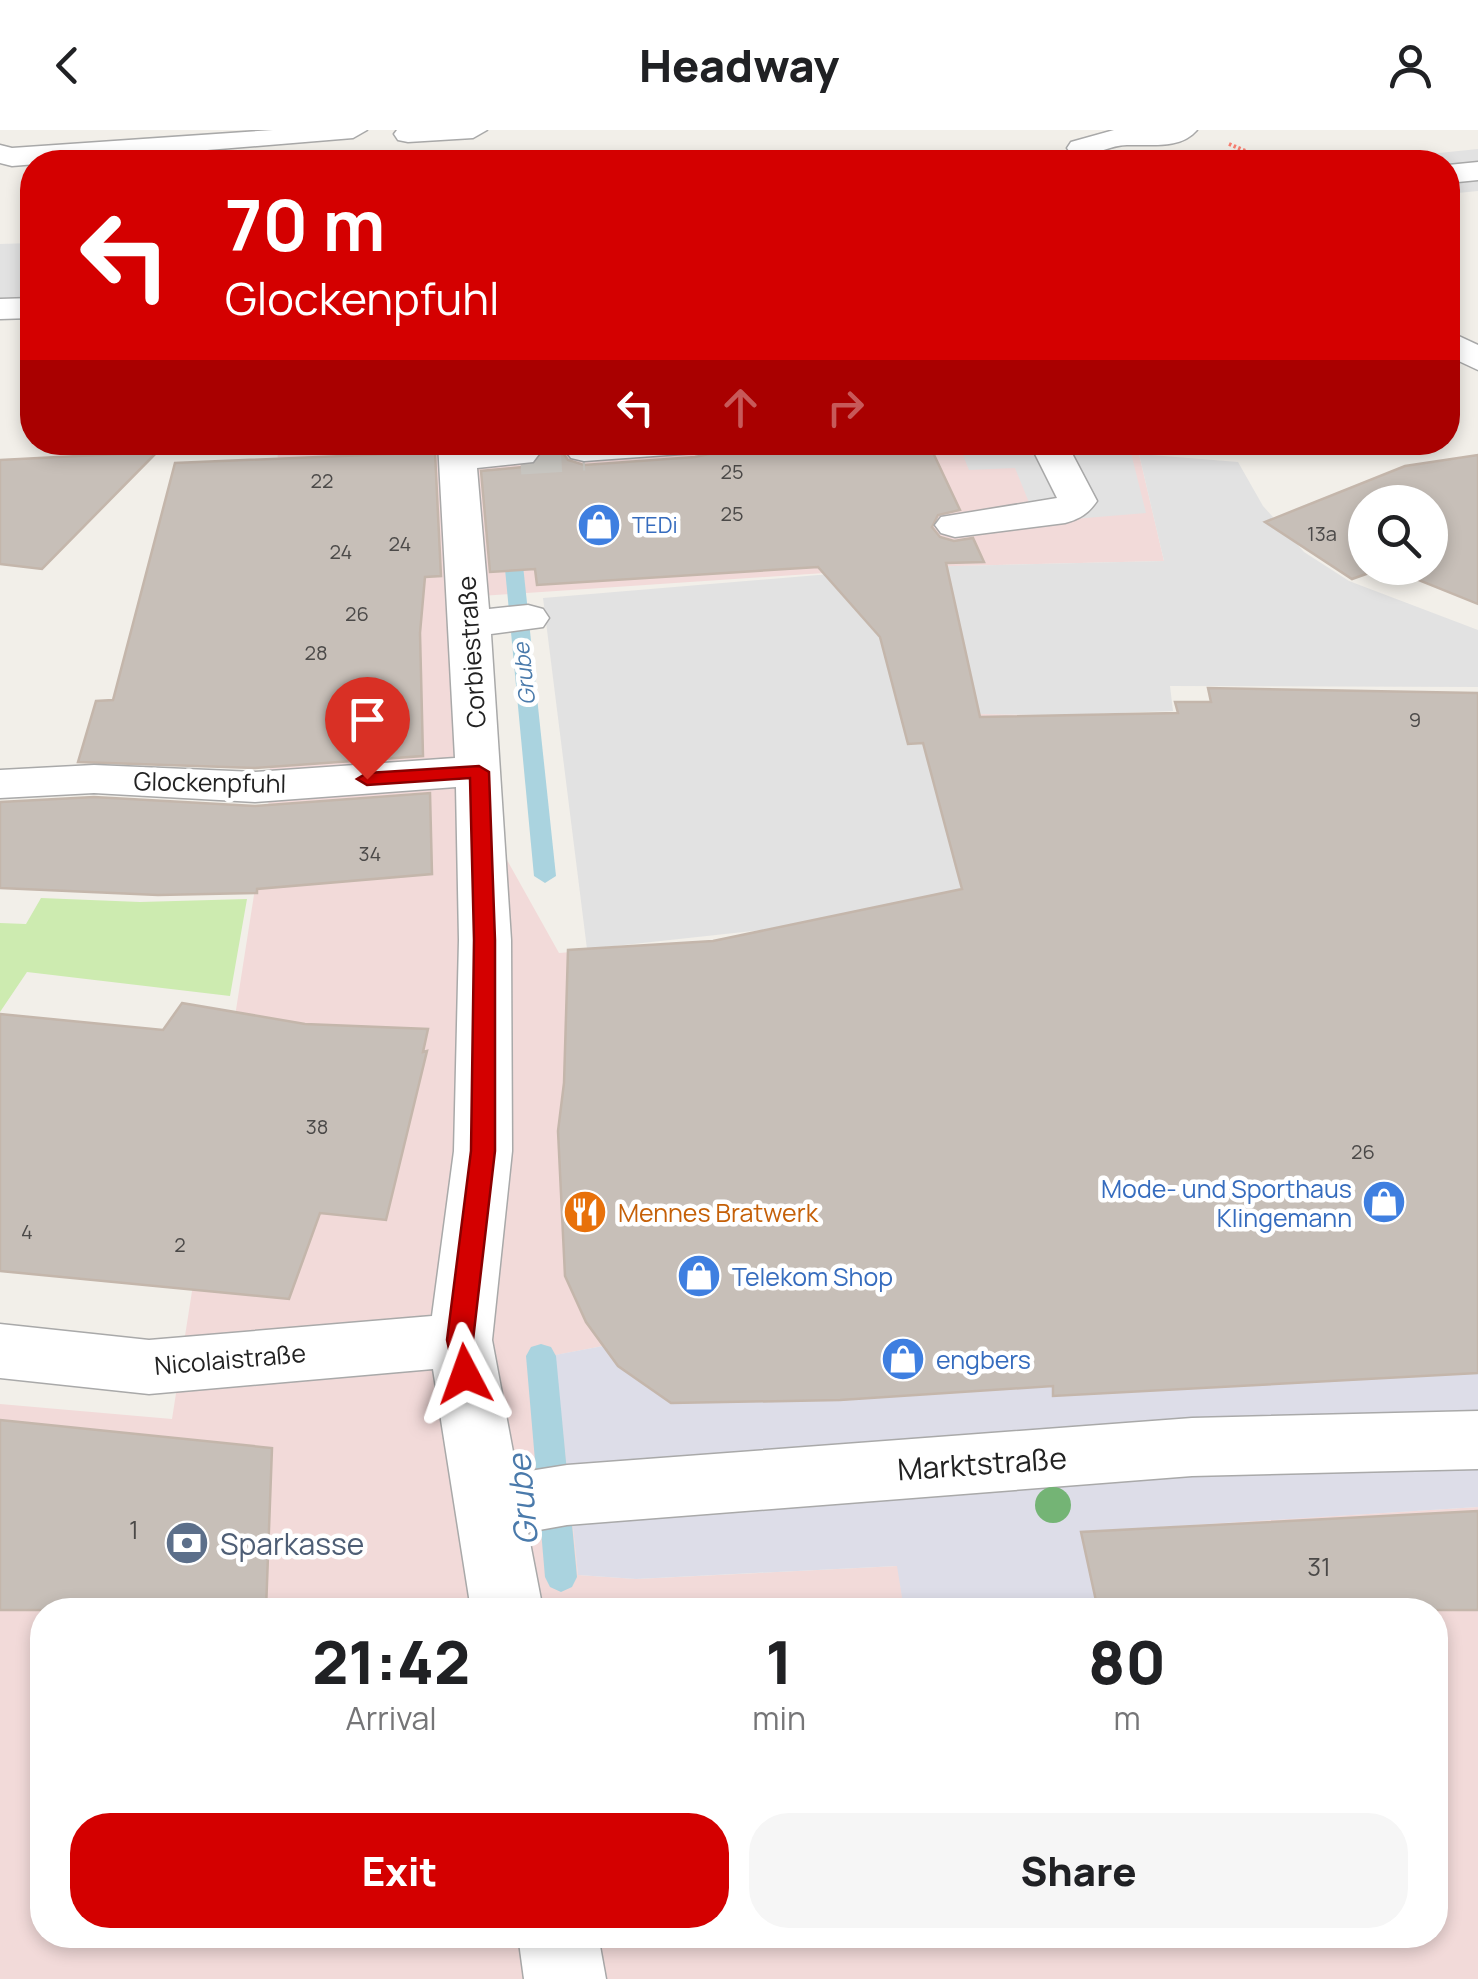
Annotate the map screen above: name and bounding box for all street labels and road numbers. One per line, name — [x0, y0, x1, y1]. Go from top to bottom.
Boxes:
street label: Corbiestraße — [448, 575, 494, 729]
street label: Glockenpfuhl — [133, 763, 287, 801]
street label: Nicolaistraße — [153, 1335, 307, 1383]
street label: Marktstraße — [896, 1437, 1068, 1489]

